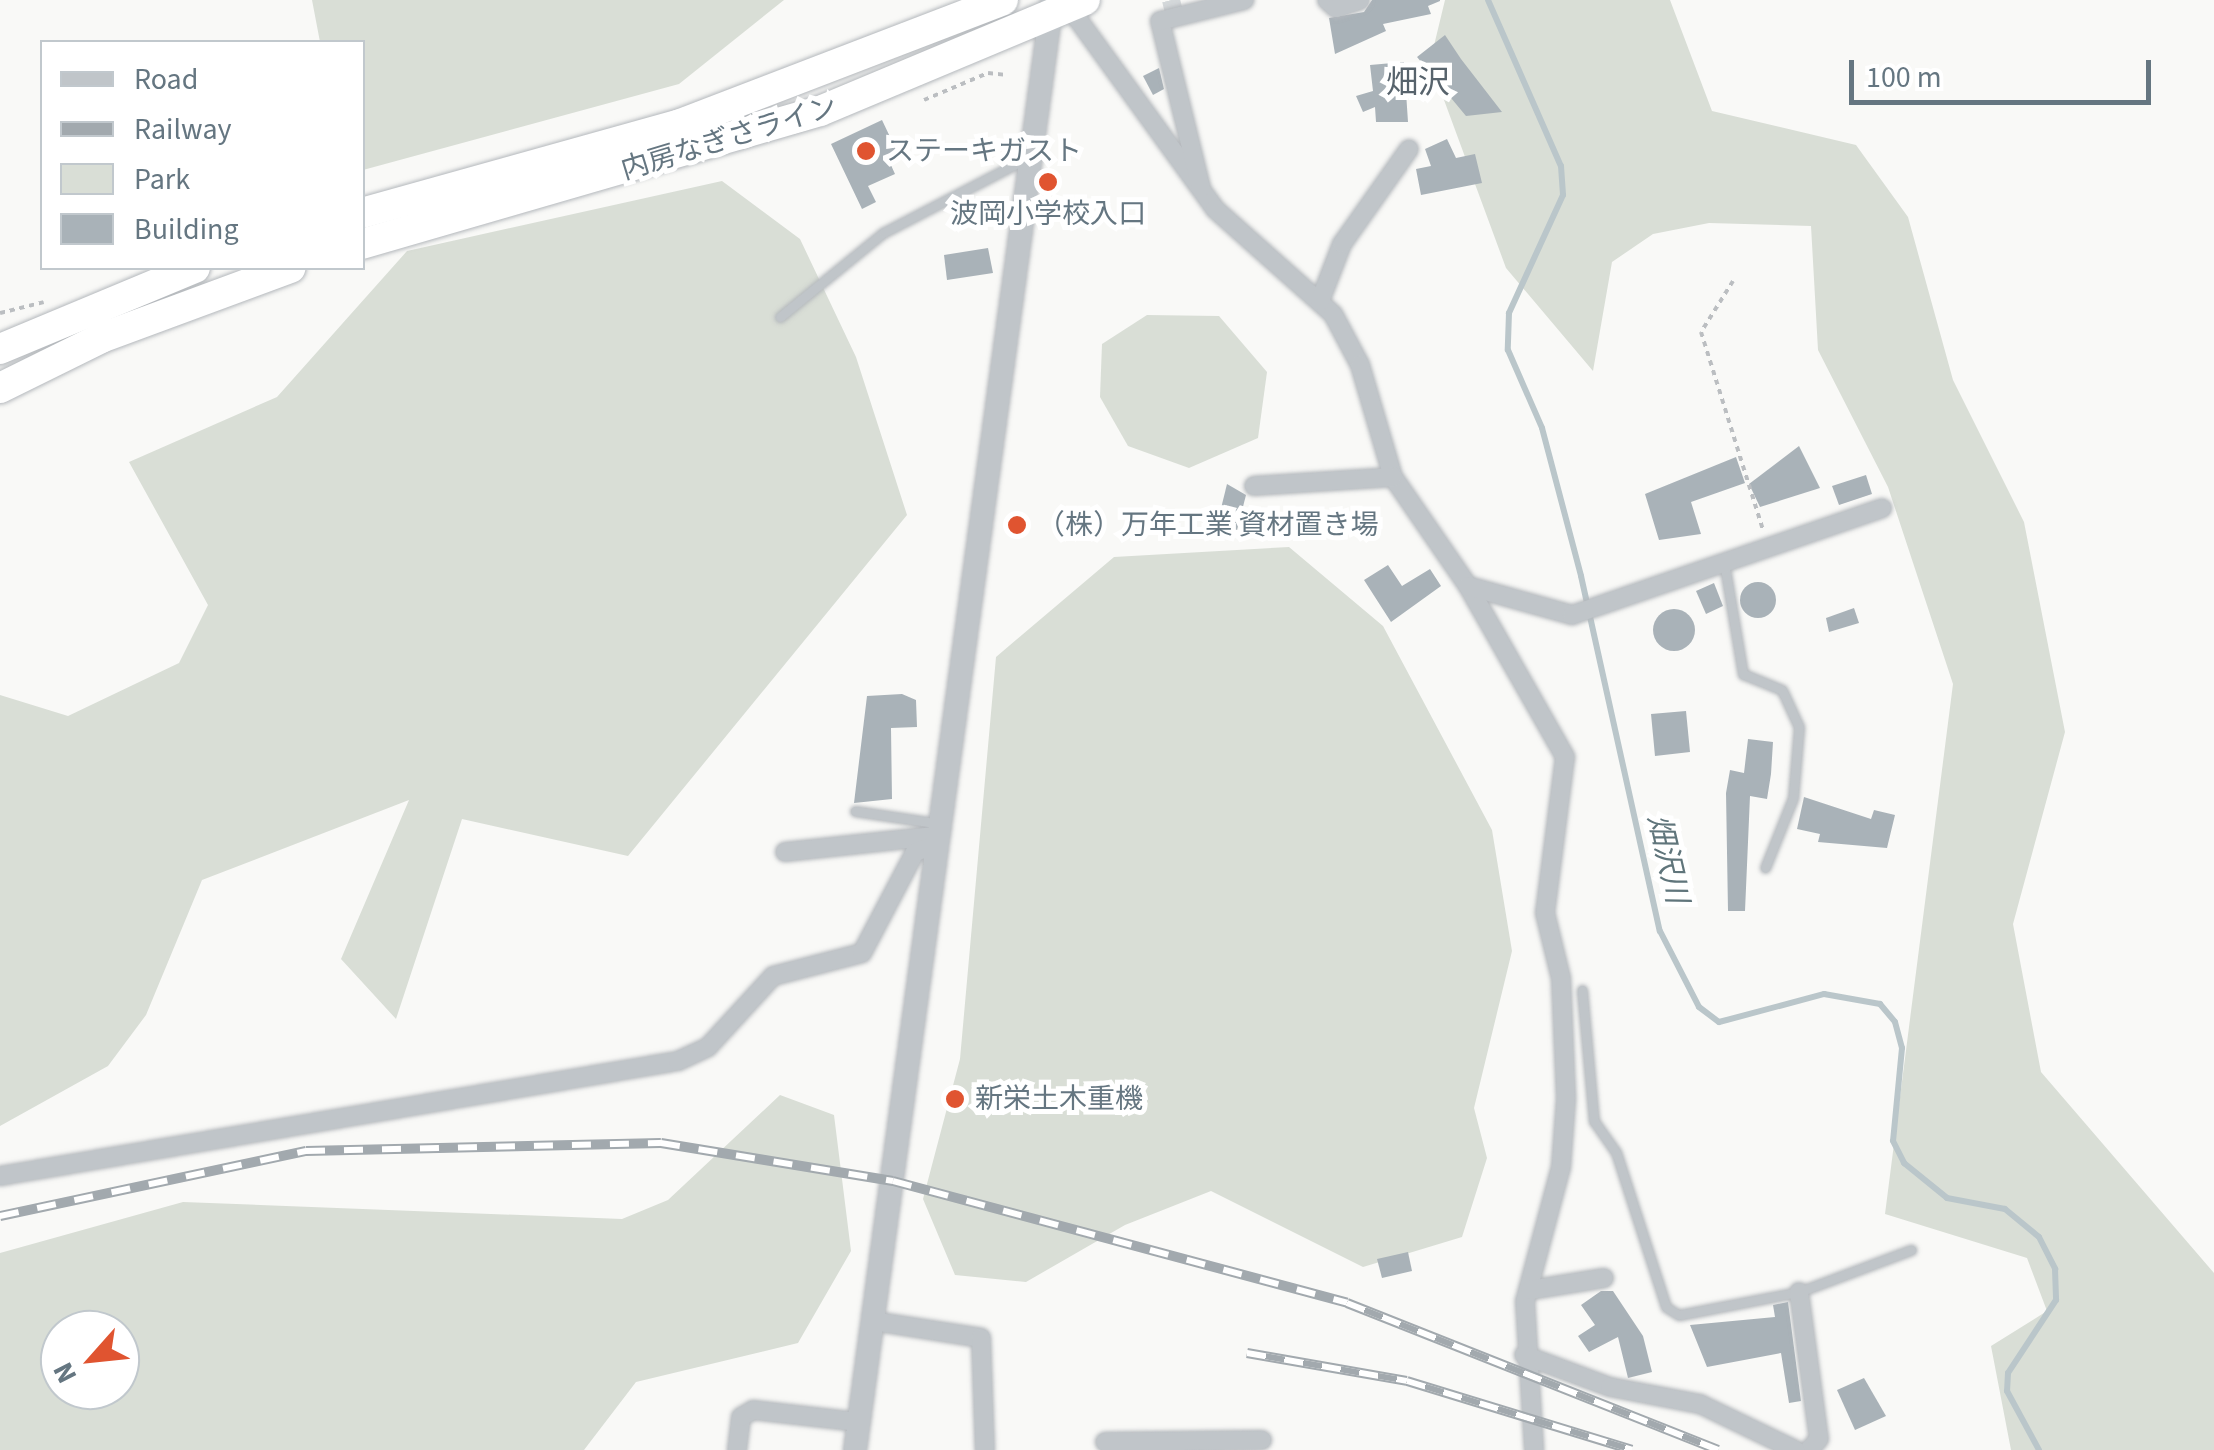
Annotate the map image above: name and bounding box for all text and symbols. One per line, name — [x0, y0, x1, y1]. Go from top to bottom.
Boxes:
legend — [40, 40, 365, 270]
scale bar — [1854, 40, 2156, 102]
text: 100 m — [1866, 56, 1942, 99]
text: Road — [134, 58, 198, 101]
district label: 畑沢 — [1386, 64, 1450, 102]
street label: 内房なぎさライン — [617, 89, 841, 187]
text: Railway — [134, 108, 232, 151]
place label: ステーキガスト — [886, 134, 1082, 168]
marker: ステーキガスト — [855, 140, 877, 162]
text: Park — [134, 158, 190, 201]
marker: 波岡小学校入口 — [1037, 171, 1059, 193]
place label: 波岡小学校入口 — [950, 197, 1146, 231]
text: Building — [134, 208, 239, 251]
place label: （株）万年工業 資材置き場 — [1037, 508, 1379, 542]
marker: （株）万年工業 資材置き場 — [1006, 514, 1028, 536]
water label: 畑沢川 — [1639, 811, 1695, 907]
place label: 新栄土木重機 — [975, 1082, 1143, 1116]
marker: 新栄土木重機 — [944, 1088, 966, 1110]
north arrow — [40, 1310, 140, 1410]
text: N — [43, 1355, 87, 1390]

